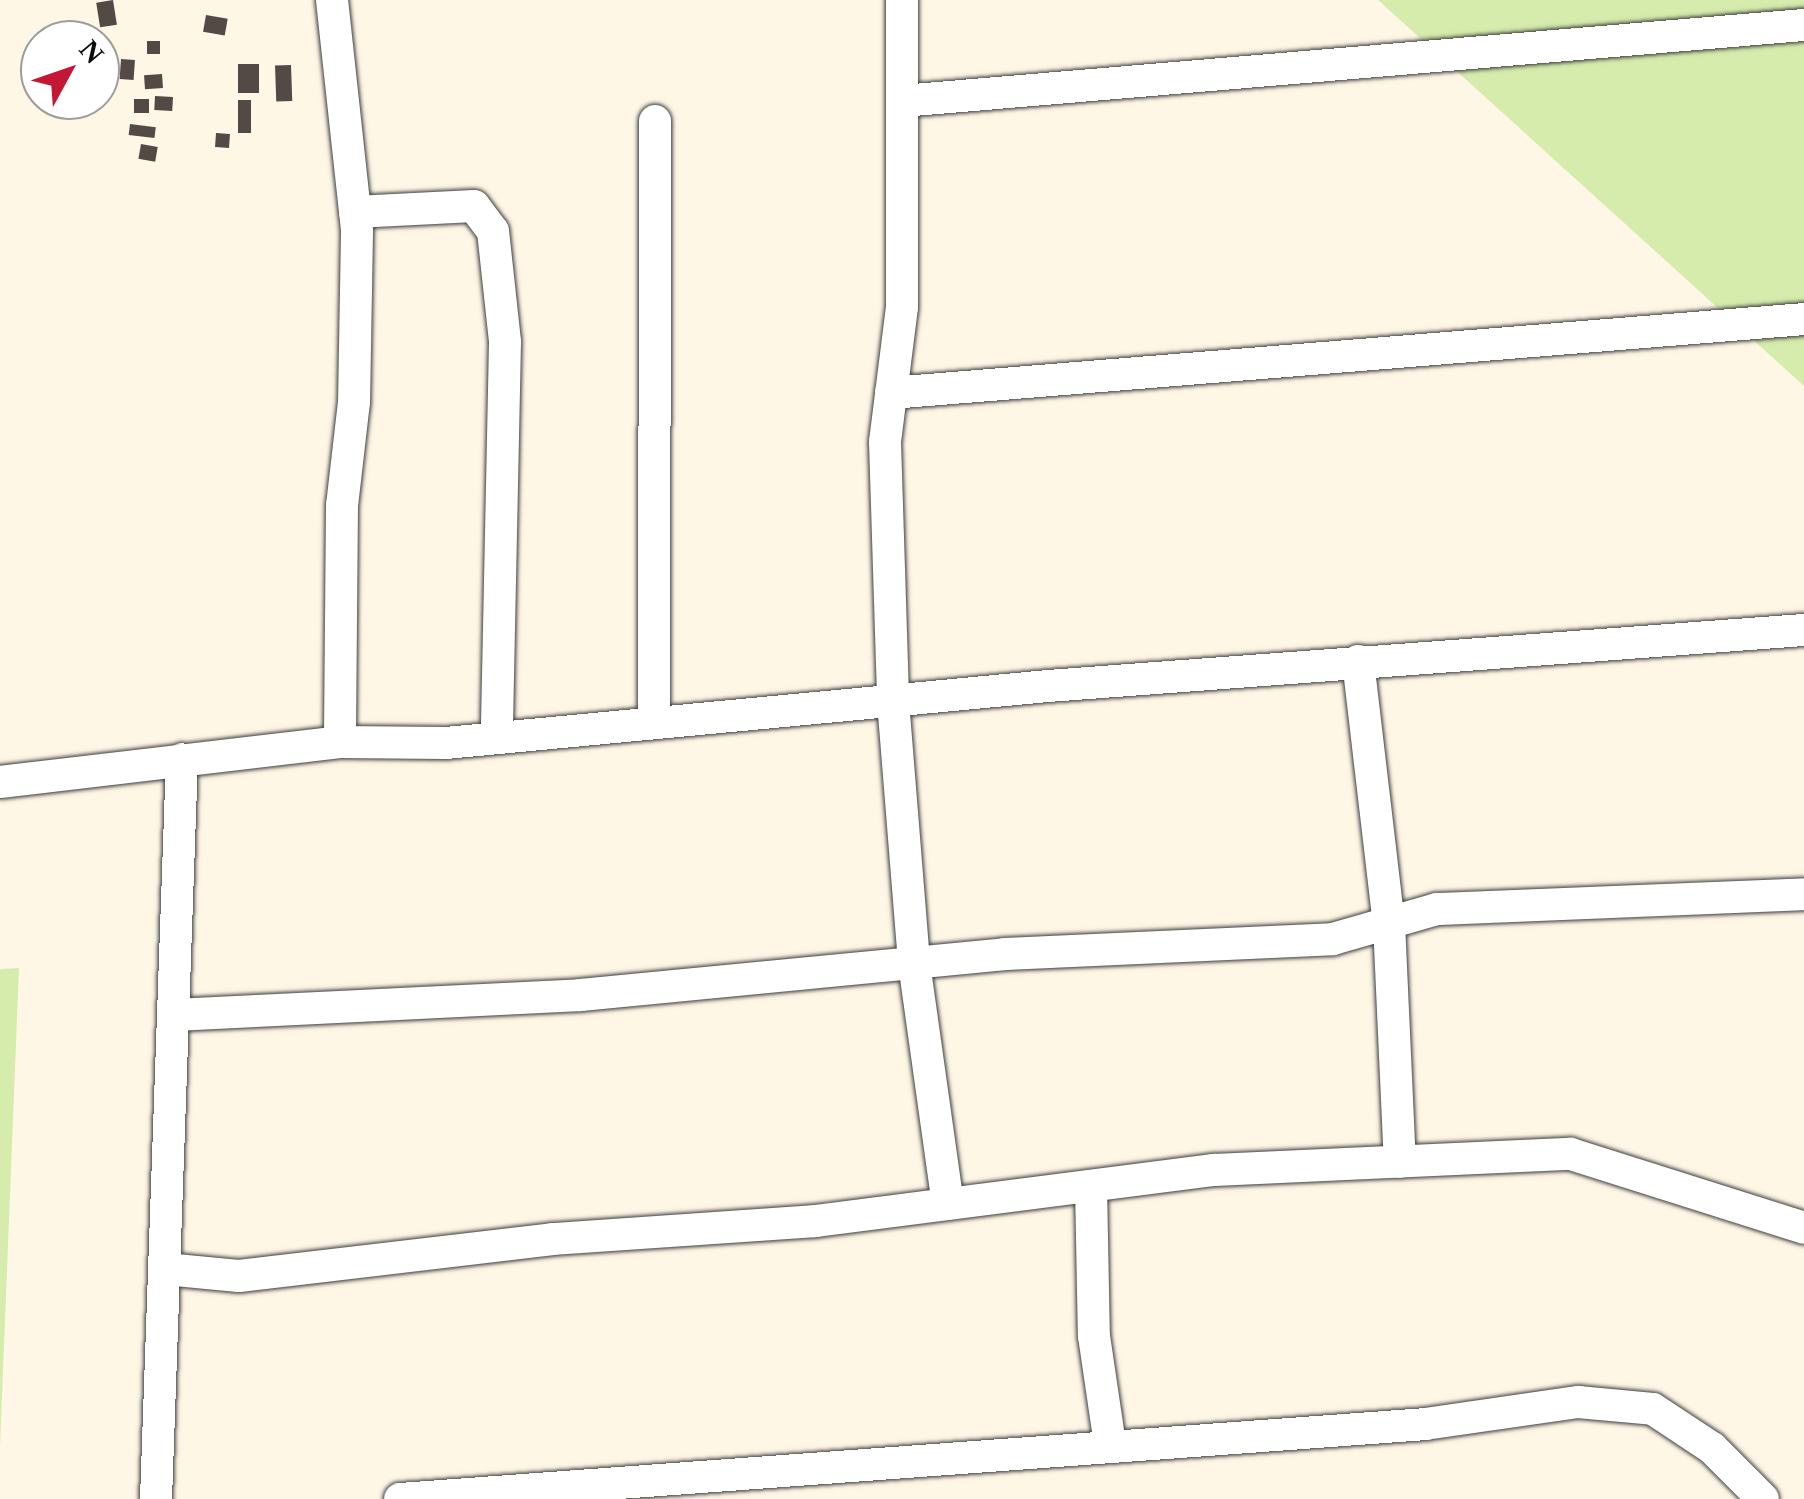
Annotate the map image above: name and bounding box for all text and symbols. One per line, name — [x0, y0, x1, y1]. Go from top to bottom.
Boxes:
north arrow — [20, 20, 120, 120]
text: N — [73, 34, 110, 69]

